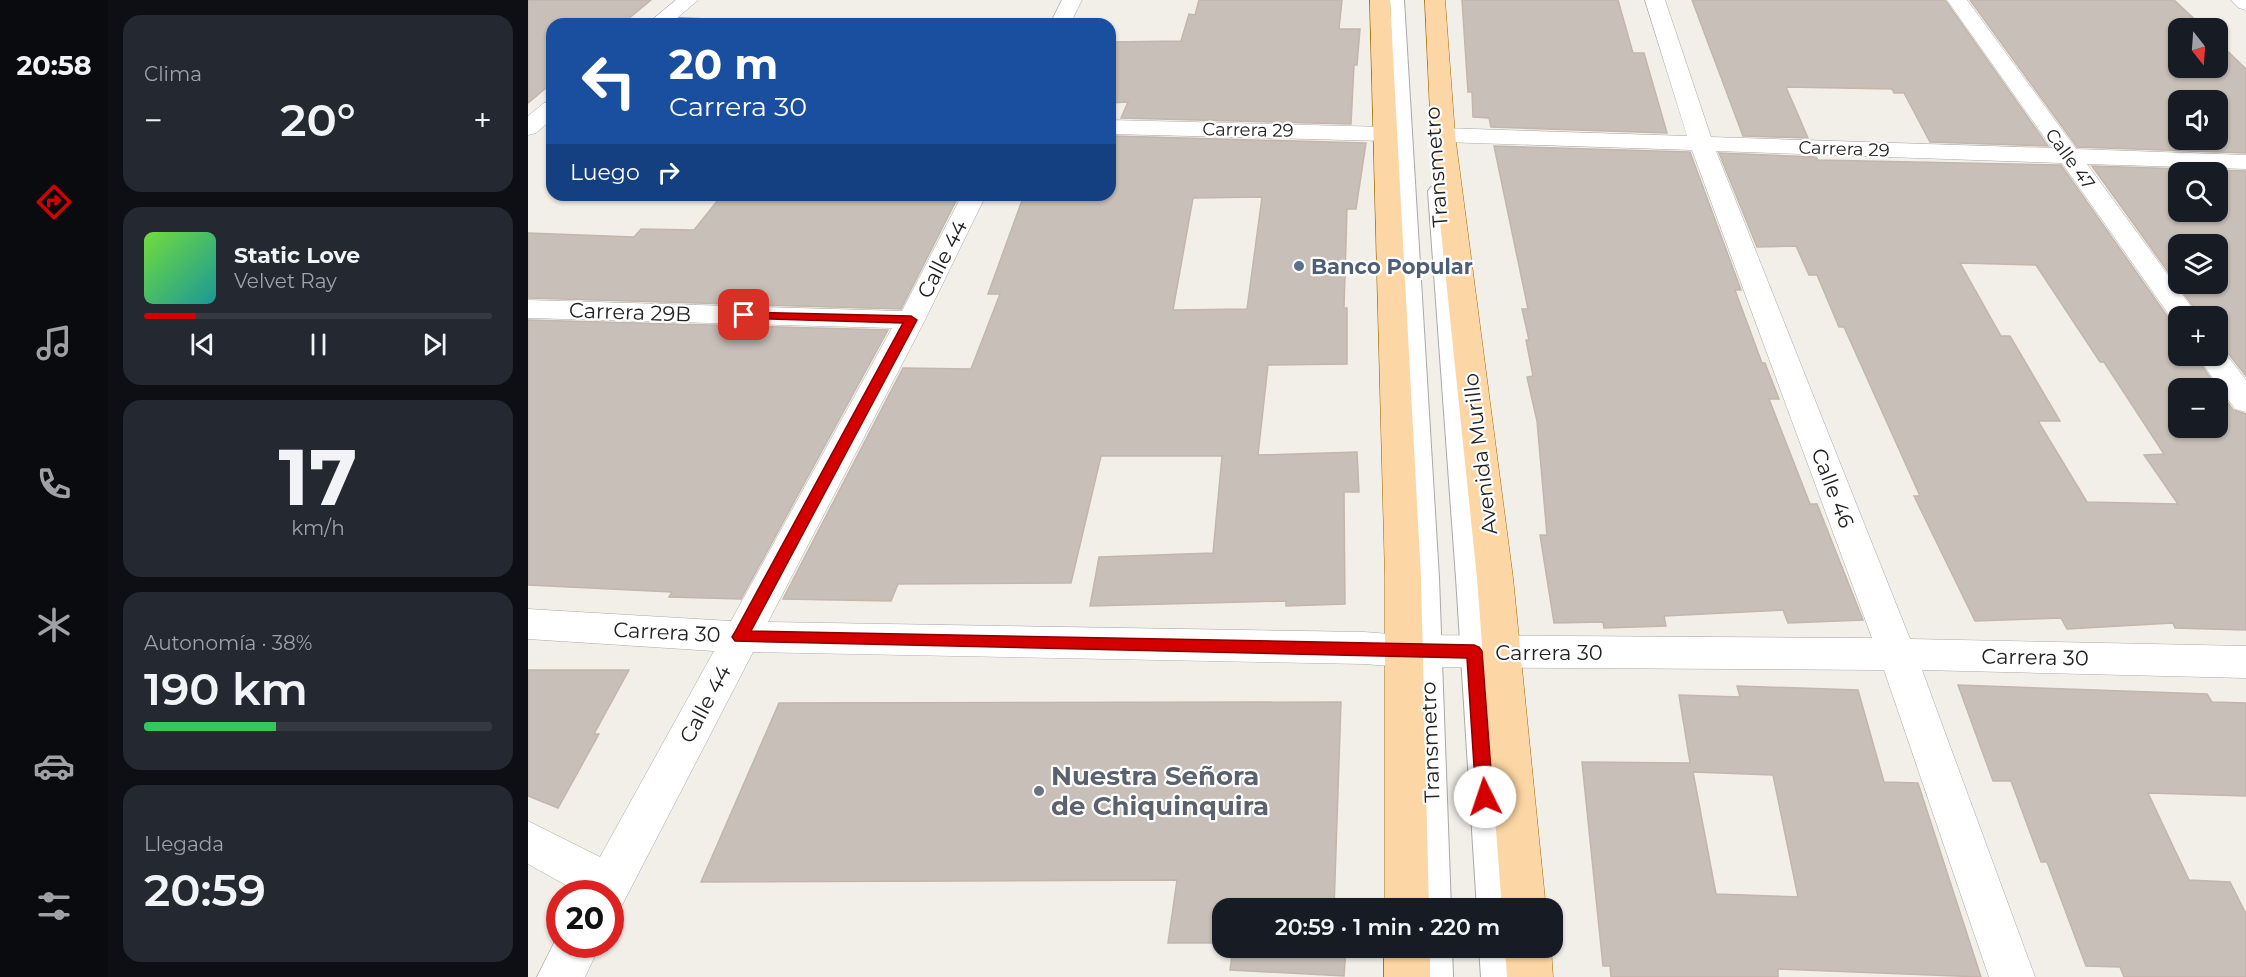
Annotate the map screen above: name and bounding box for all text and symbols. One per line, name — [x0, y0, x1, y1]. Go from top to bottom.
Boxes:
north arrow — [2168, 18, 2228, 78]
map controls — [2168, 18, 2228, 438]
text: 20 m — [669, 38, 778, 90]
icon: left — [570, 42, 648, 120]
text: 20:58 — [16, 49, 92, 82]
text: Clima — [144, 62, 202, 86]
text: Carrera 30 — [669, 90, 807, 123]
button: sound — [2168, 90, 2228, 150]
text: 20° — [280, 92, 356, 147]
text: − — [144, 100, 163, 140]
text: + — [473, 100, 492, 140]
street label: Transmetro — [1419, 106, 1453, 228]
street label: Carrera 29 — [1202, 118, 1294, 142]
street label: Calle 47 — [2040, 124, 2100, 194]
street label: Carrera 29 — [1798, 136, 1890, 162]
icon: right — [652, 156, 685, 189]
text: Luego — [570, 159, 640, 186]
button: search — [2168, 162, 2228, 222]
icon: directions — [33, 181, 75, 223]
street label: Calle 44 — [912, 216, 972, 302]
button: layers — [2168, 234, 2228, 294]
text: Static Love — [234, 242, 360, 269]
place label: Banco Popular — [1311, 254, 1473, 279]
marker: Banco Popular — [1292, 259, 1306, 273]
text: Velvet Ray — [234, 269, 337, 293]
pin — [718, 289, 769, 340]
street label: Carrera 29B — [568, 297, 692, 327]
icon: arrive — [727, 298, 760, 331]
button: + — [2168, 306, 2228, 366]
icon: music — [33, 322, 75, 364]
icon: previous — [186, 328, 219, 361]
icon: pause — [302, 328, 335, 361]
icon: next — [418, 328, 451, 361]
street label: Avenida Murillo — [1458, 372, 1502, 536]
button: − — [2168, 378, 2228, 438]
text: 17 — [279, 429, 357, 525]
street label: Calle 46 — [1806, 445, 1860, 532]
icon: phone — [33, 463, 75, 505]
text: km/h — [291, 516, 345, 540]
icon: climate — [33, 604, 75, 646]
street label: Carrera 30 — [613, 617, 721, 647]
text: Autonomía · 38% — [144, 631, 312, 655]
street label: Carrera 30 — [1495, 640, 1603, 665]
street label: Carrera 30 — [1981, 644, 2089, 670]
text: 190 km — [144, 661, 308, 716]
street label: Calle 44 — [674, 661, 736, 747]
street label: Transmetro — [1415, 681, 1445, 803]
icon: car — [33, 745, 75, 787]
place label: Nuestra Señora de Chiquinquira — [1051, 760, 1269, 822]
position arrow — [1453, 765, 1517, 829]
marker: Nuestra Señora de Chiquinquira — [1032, 784, 1046, 798]
text: Llegada — [144, 832, 224, 856]
text: 20:59 — [144, 862, 266, 917]
speed limit sign: 20 — [546, 880, 624, 958]
icon: filters — [33, 885, 75, 927]
text: 20:59 · 1 min · 220 m — [1275, 914, 1500, 941]

